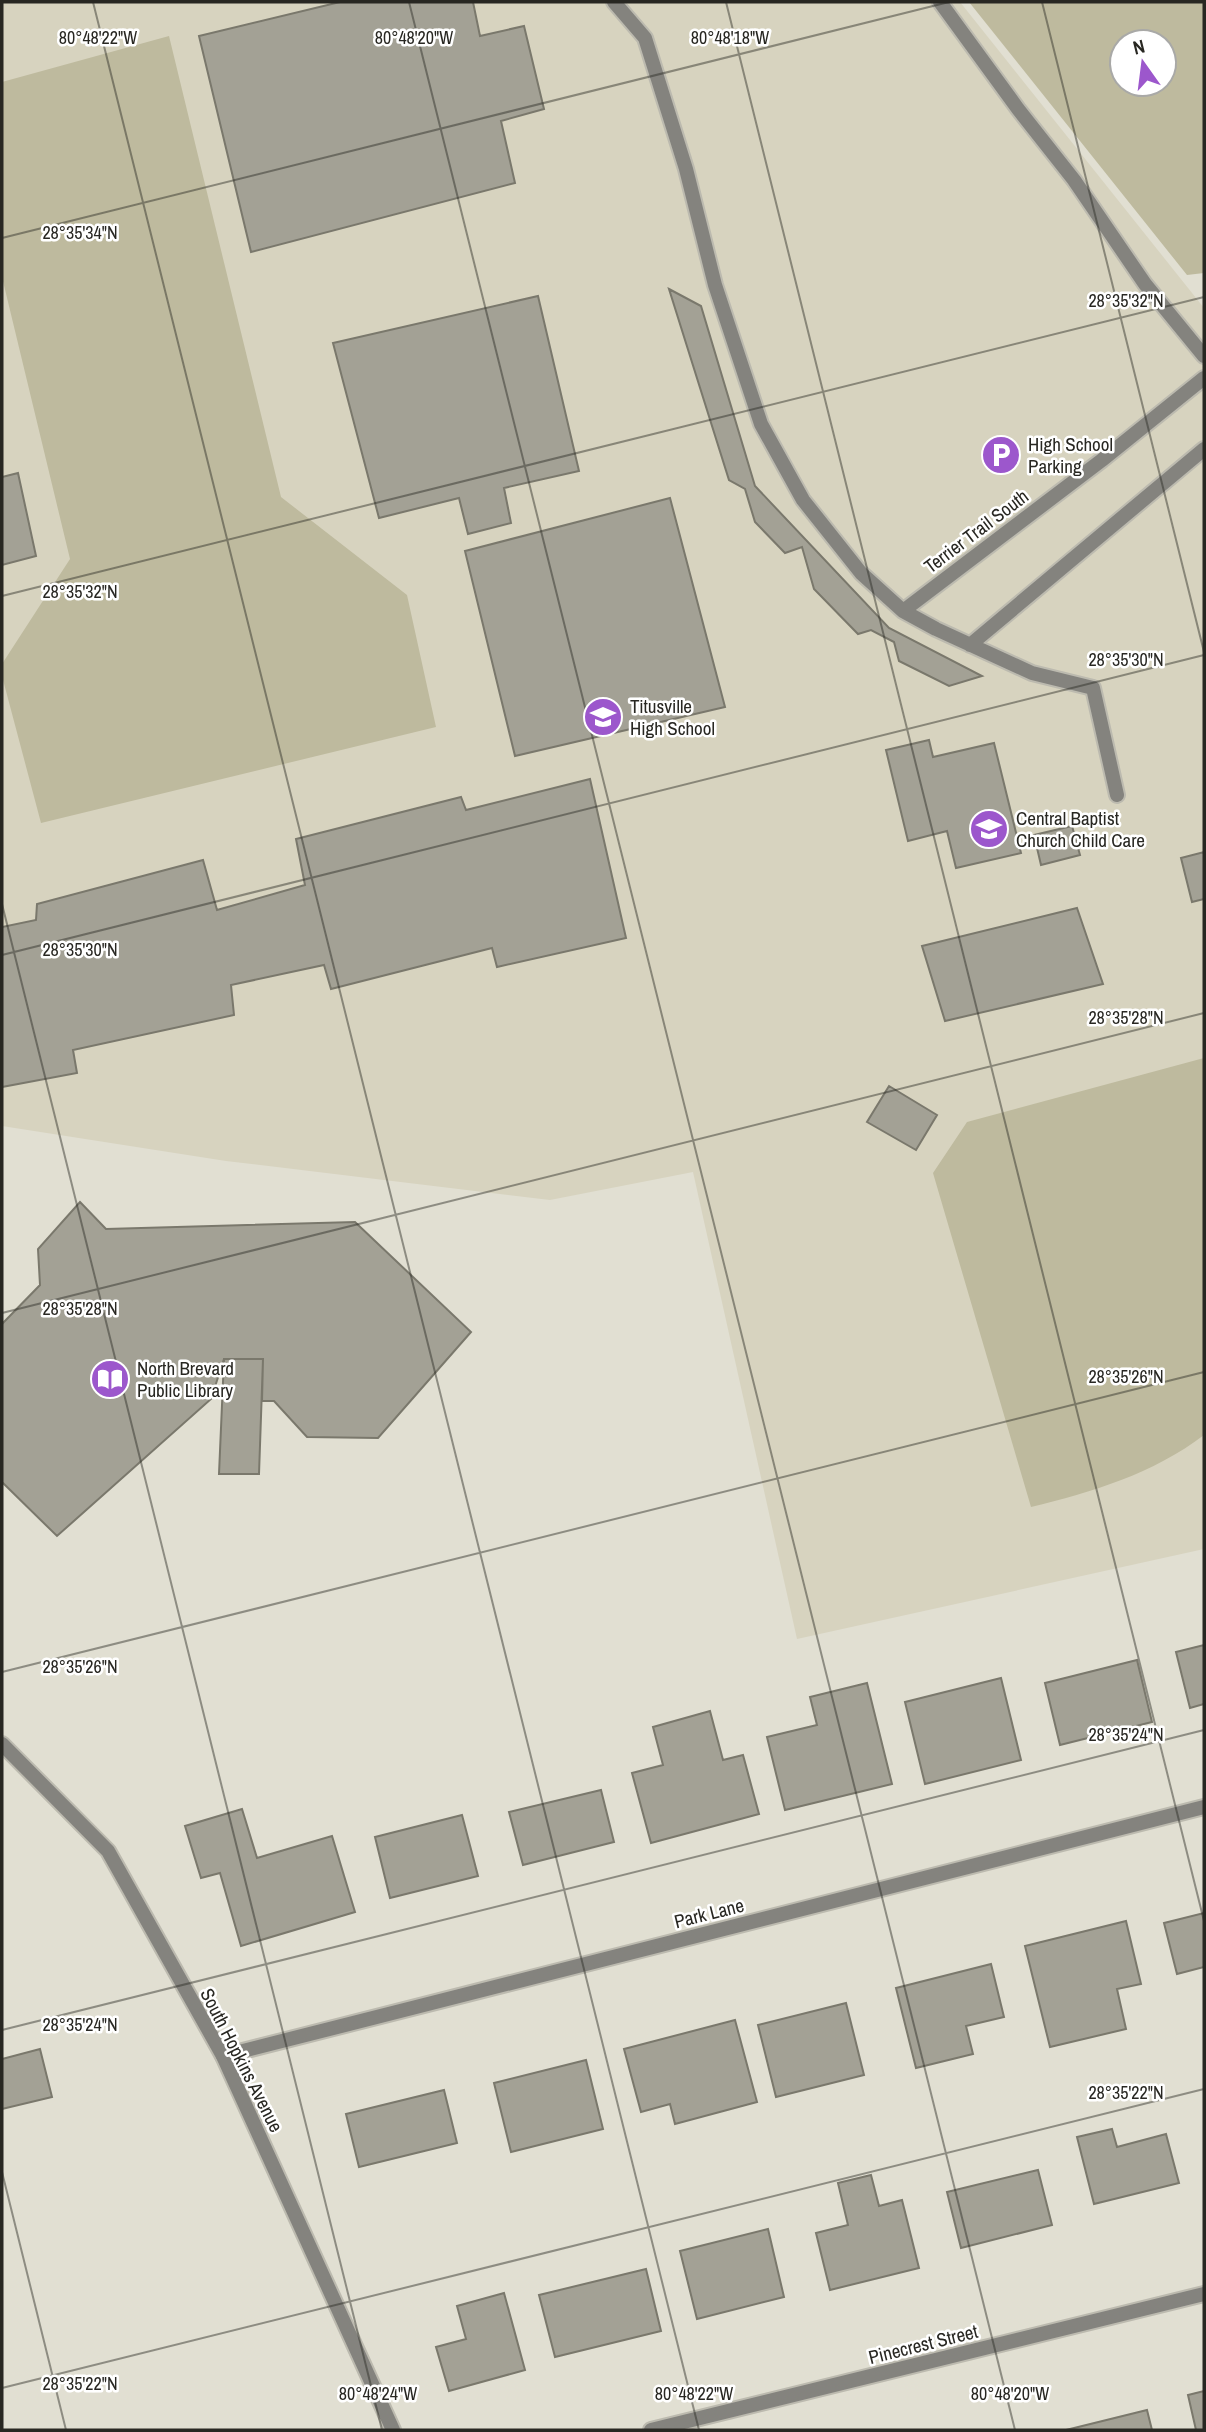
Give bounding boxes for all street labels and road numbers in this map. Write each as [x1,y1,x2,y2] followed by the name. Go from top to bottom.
[918,483,1034,579] street label: Terrier Trail South
[671,1892,747,1934] street label: Park Lane
[194,1984,290,2136] street label: South Hopkins Avenue
[866,2318,981,2370] street label: Pinecrest Street

